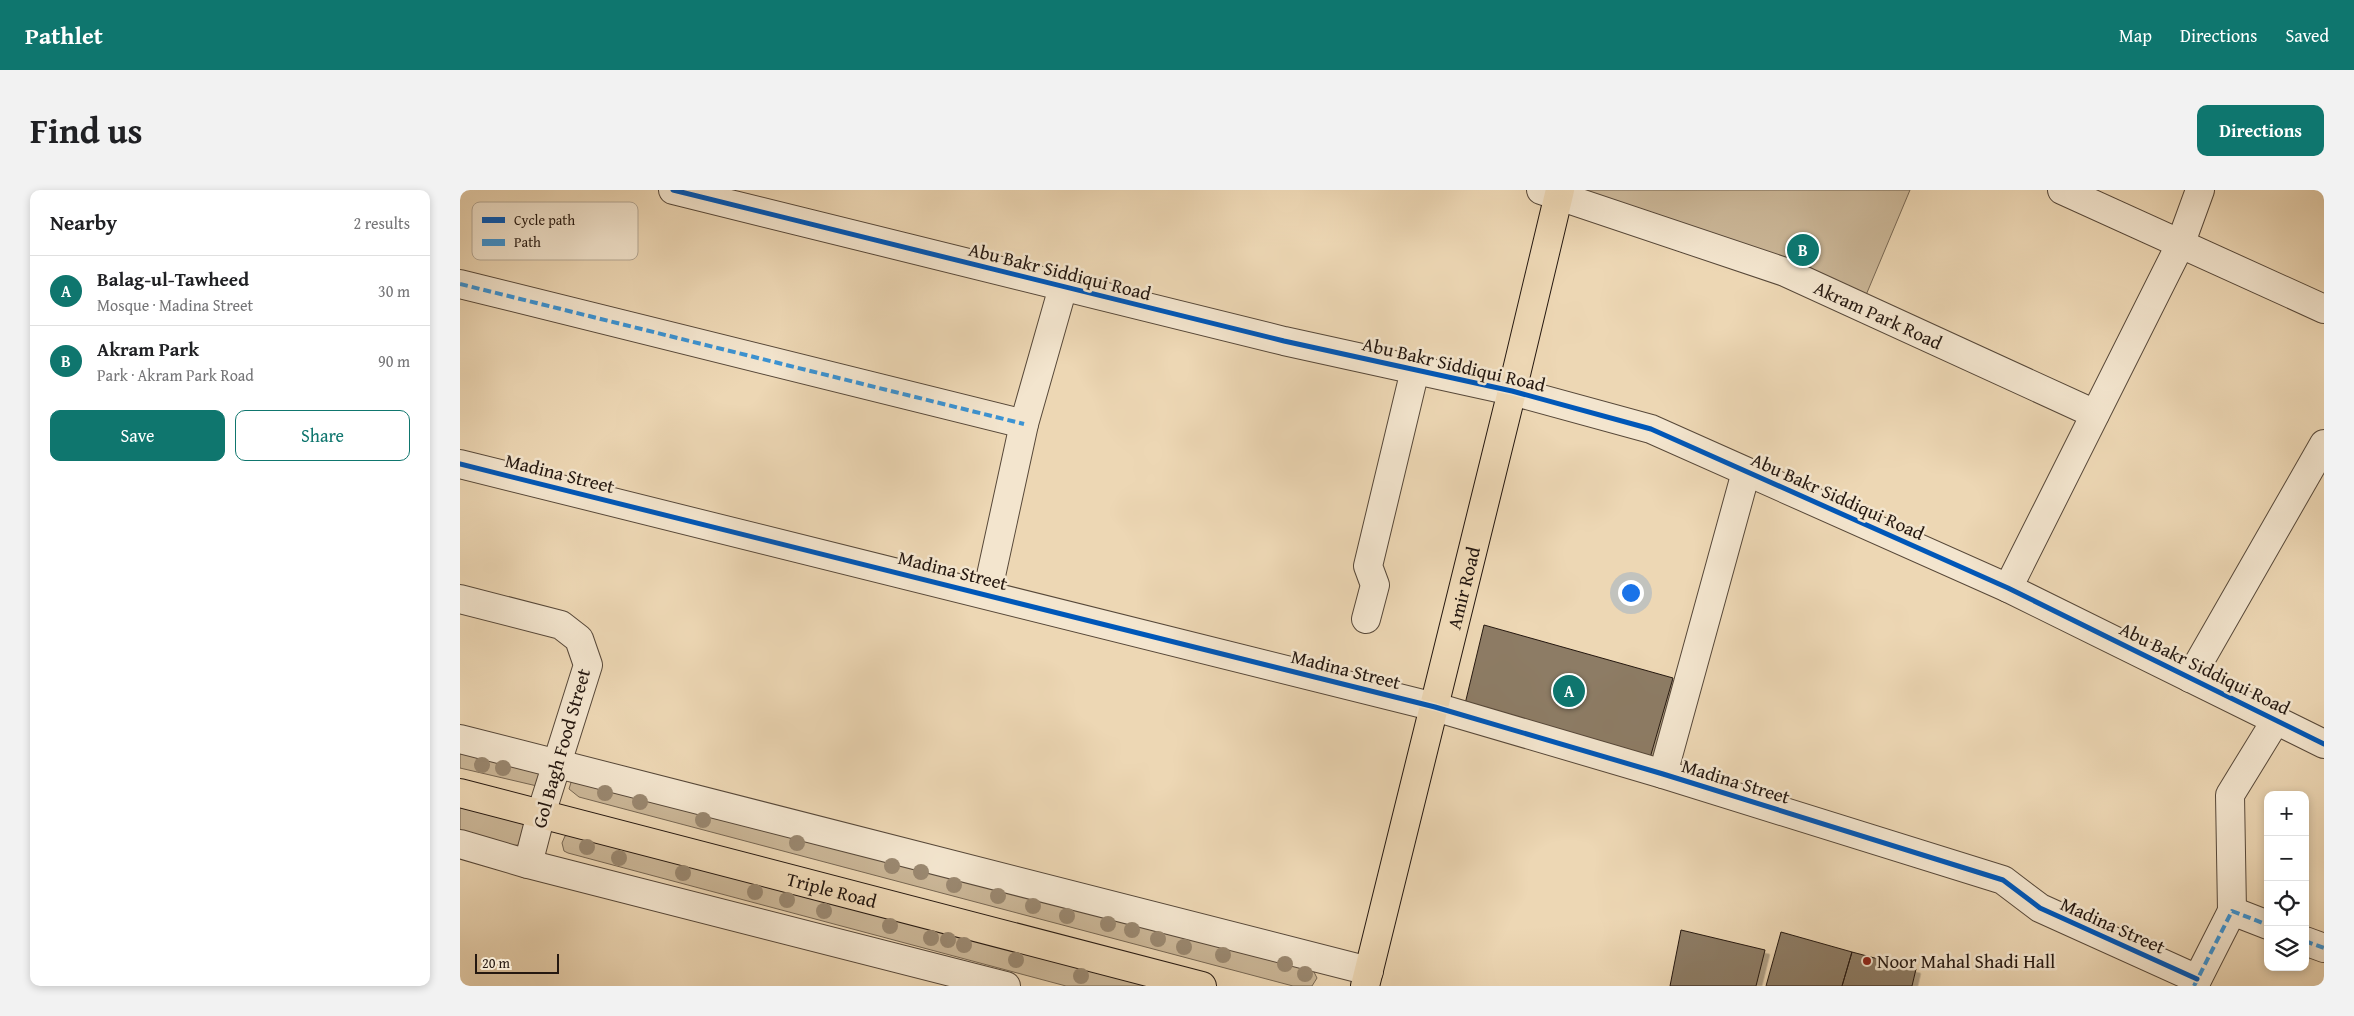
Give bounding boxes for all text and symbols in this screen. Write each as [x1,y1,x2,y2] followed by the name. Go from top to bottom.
[25,18,103,53] text: Pathlet
[2119,22,2152,49] text: Map
[2180,22,2257,49] text: Directions
[2285,22,2329,49] text: Saved
[30,105,143,156] text: Find us
[2197,105,2324,156] button: Directions
[472,202,638,260] legend
[50,207,117,238] text: Nearby
[514,210,575,230] text: Cycle path
[353,211,410,235] text: 2 results
[1787,231,1819,269] pin: B
[514,232,541,252] text: Path
[966,235,1155,307] street label: Abu Bakr Siddiqui Road
[97,265,249,293] text: Balag-ul-Tawheed
[1810,273,1948,357] street label: Akram Park Road
[61,279,71,303] text: A
[378,279,410,303] text: 30 m
[97,293,253,317] text: Mosque · Madina Street
[1360,329,1549,399] street label: Abu Bakr Siddiqui Road
[97,335,199,363] text: Akram Park
[61,349,71,373] text: B
[378,349,410,373] text: 90 m
[97,363,254,387] text: Park · Akram Park Road
[50,410,225,461] button: Save
[235,410,410,461] button: Share
[1747,445,1930,547] street label: Abu Bakr Siddiqui Road
[502,446,618,500] street label: Madina Street
[895,543,1011,597] street label: Madina Street
[1440,543,1487,632] street label: Amir Road
[1618,580,1644,606] your location
[2115,614,2296,722] street label: Abu Bakr Siddiqui Road
[1288,642,1404,696] street label: Madina Street
[525,665,597,831] street label: Gol Bagh Food Street
[1553,672,1585,710] pin: A
[1678,751,1794,811] street label: Madina Street
[2264,791,2309,971] map controls
[2264,791,2309,836] button: +
[2264,836,2309,881] button: −
[783,864,881,915] street label: Triple Road
[2264,881,2309,926] button: locate
[2056,889,2170,961] street label: Madina Street
[2264,926,2309,971] button: layers
[1877,947,2055,975] place label: Noor Mahal Shadi Hall
[475,951,559,974] scale bar
[482,953,510,973] text: 20 m
[1861,955,1873,967] marker: Noor Mahal Shadi Hall

